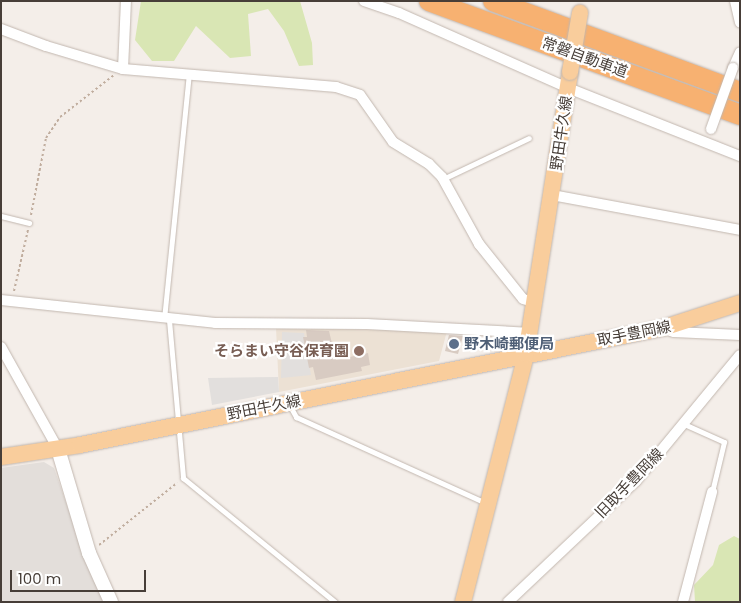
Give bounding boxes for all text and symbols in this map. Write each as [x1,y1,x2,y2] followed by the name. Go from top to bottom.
[540,33,630,81] street label: 常磐自動車道
[547,95,575,171] street label: 野田牛久線
[595,317,673,349] street label: 取手豊岡線
[464,335,554,353] place label: 野木崎郵便局
[448,338,460,350] marker: 野木崎郵便局
[214,342,349,360] place label: そらまい守谷保育園
[353,345,365,357] marker: そらまい守谷保育園
[225,391,303,423] street label: 野田牛久線
[591,444,667,522] street label: 旧取手豊岡線
[12,560,149,592] scale bar
[18,568,61,589] text: 100 m

